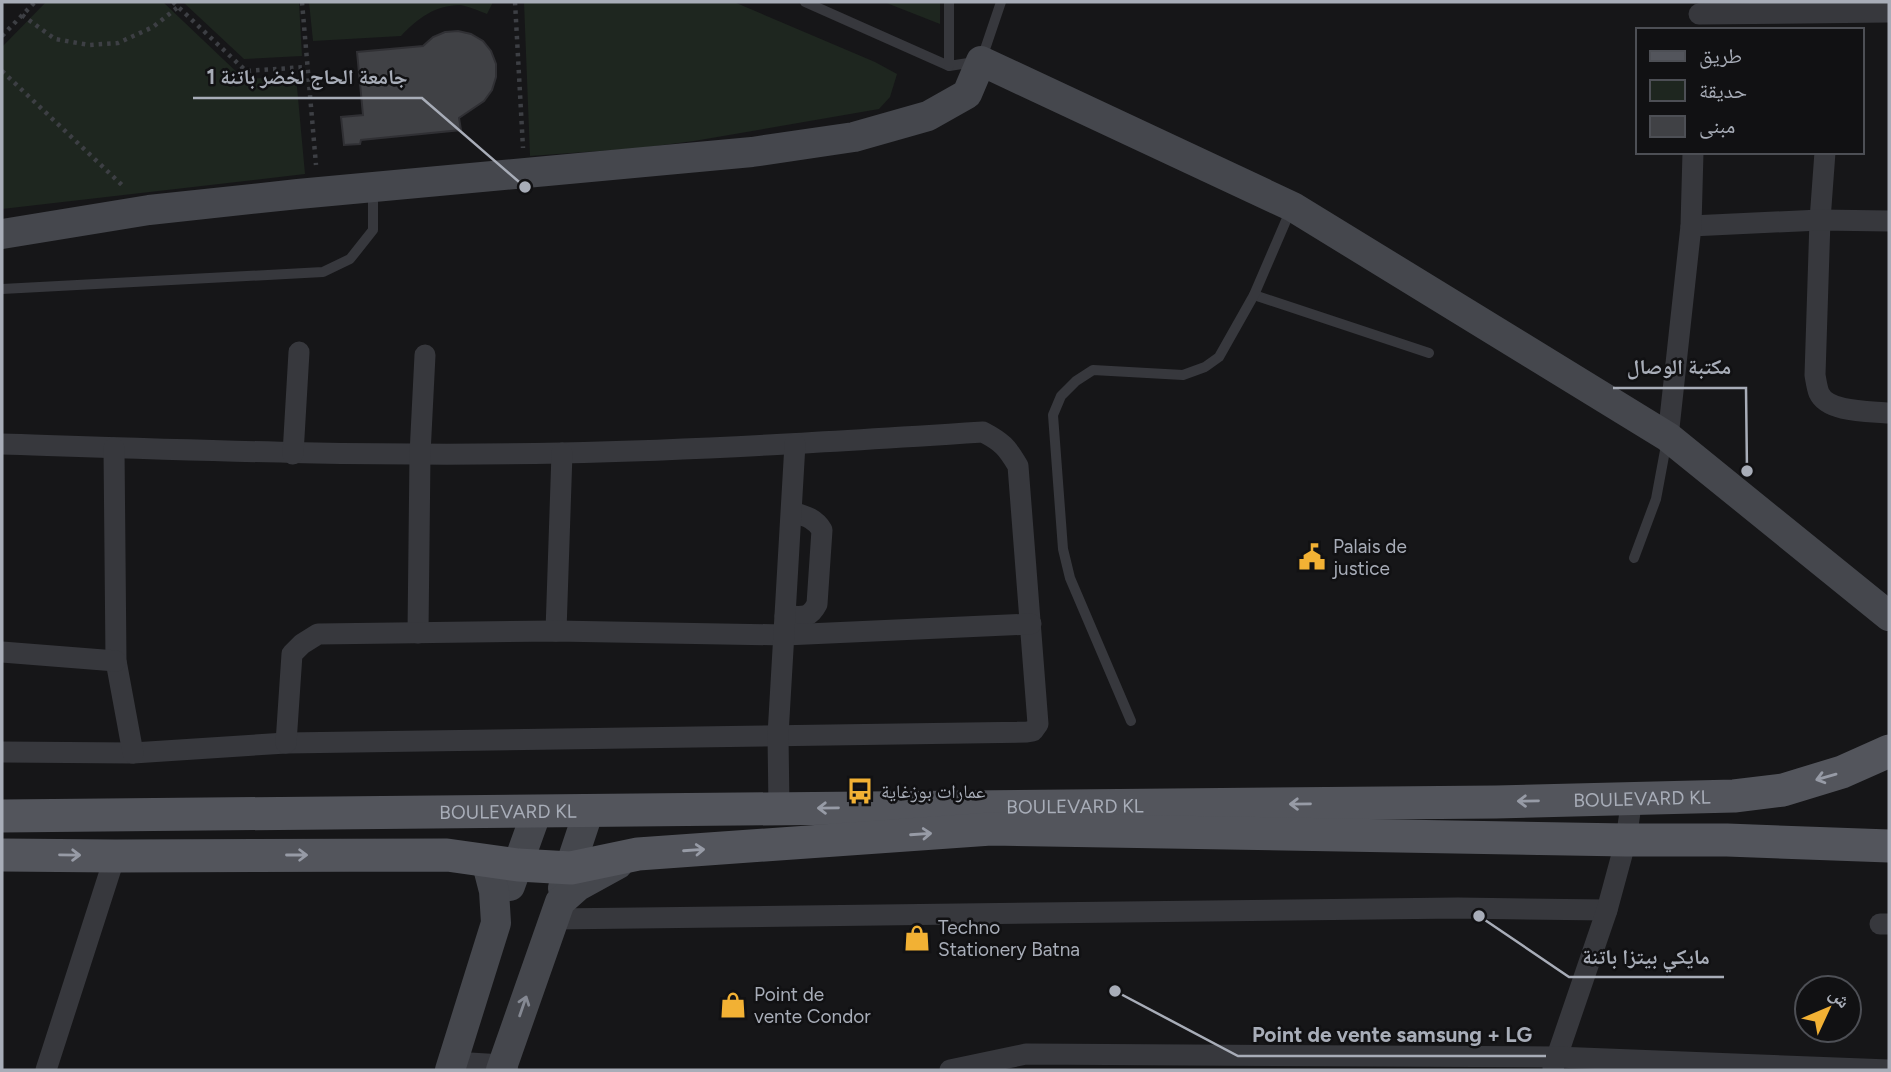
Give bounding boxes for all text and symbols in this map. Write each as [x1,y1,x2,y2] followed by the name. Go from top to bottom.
[1636,28,1863,154] legend
[1699,43,1742,69] text: طريق
[193,56,422,98] callout: جامعة الحاج لخضر باتنة 1
[206,64,408,90] text: جامعة الحاج لخضر باتنة 1
[1699,78,1747,103] text: حديقة
[1699,113,1735,139] text: مبنى
[1613,346,1746,388] callout: مكتبة الوصال
[1627,354,1731,380] text: مكتبة الوصال
[1332,535,1407,580] place label: Palais de justice
[1297,542,1327,572] public building icon: Palais de justice
[1816,771,1838,784] one-way arrow
[845,776,875,806] bus stop icon: عمارات بوزغاية
[881,780,986,803] place label: عمارات بوزغاية
[1573,785,1711,812] street label: BOULEVARD KL
[1006,794,1144,818] street label: BOULEVARD KL
[1516,794,1539,808] one-way arrow
[1289,797,1312,810] one-way arrow
[439,799,577,823] street label: BOULEVARD KL
[816,801,839,815] one-way arrow
[909,827,932,840] one-way arrow
[682,843,705,856] one-way arrow
[286,848,309,862] one-way arrow
[58,849,81,862] one-way arrow
[938,916,1080,961] place label: Techno Stationery Batna
[902,923,932,953] shop icon: Techno Stationery Batna
[1569,935,1724,977] callout: مايكي بيتزا باتنة
[1582,944,1710,973] text: مايكي بيتزا باتنة
[1793,974,1863,1044] north arrow
[1825,982,1855,1013] text: ش
[754,983,871,1028] place label: Point de vente Condor
[718,990,748,1020] shop icon: Point de vente Condor
[518,995,530,1017] one-way arrow
[1238,1014,1546,1056] callout: Point de vente samsung + LG
[1252,1022,1532,1047] text: Point de vente samsung + LG

